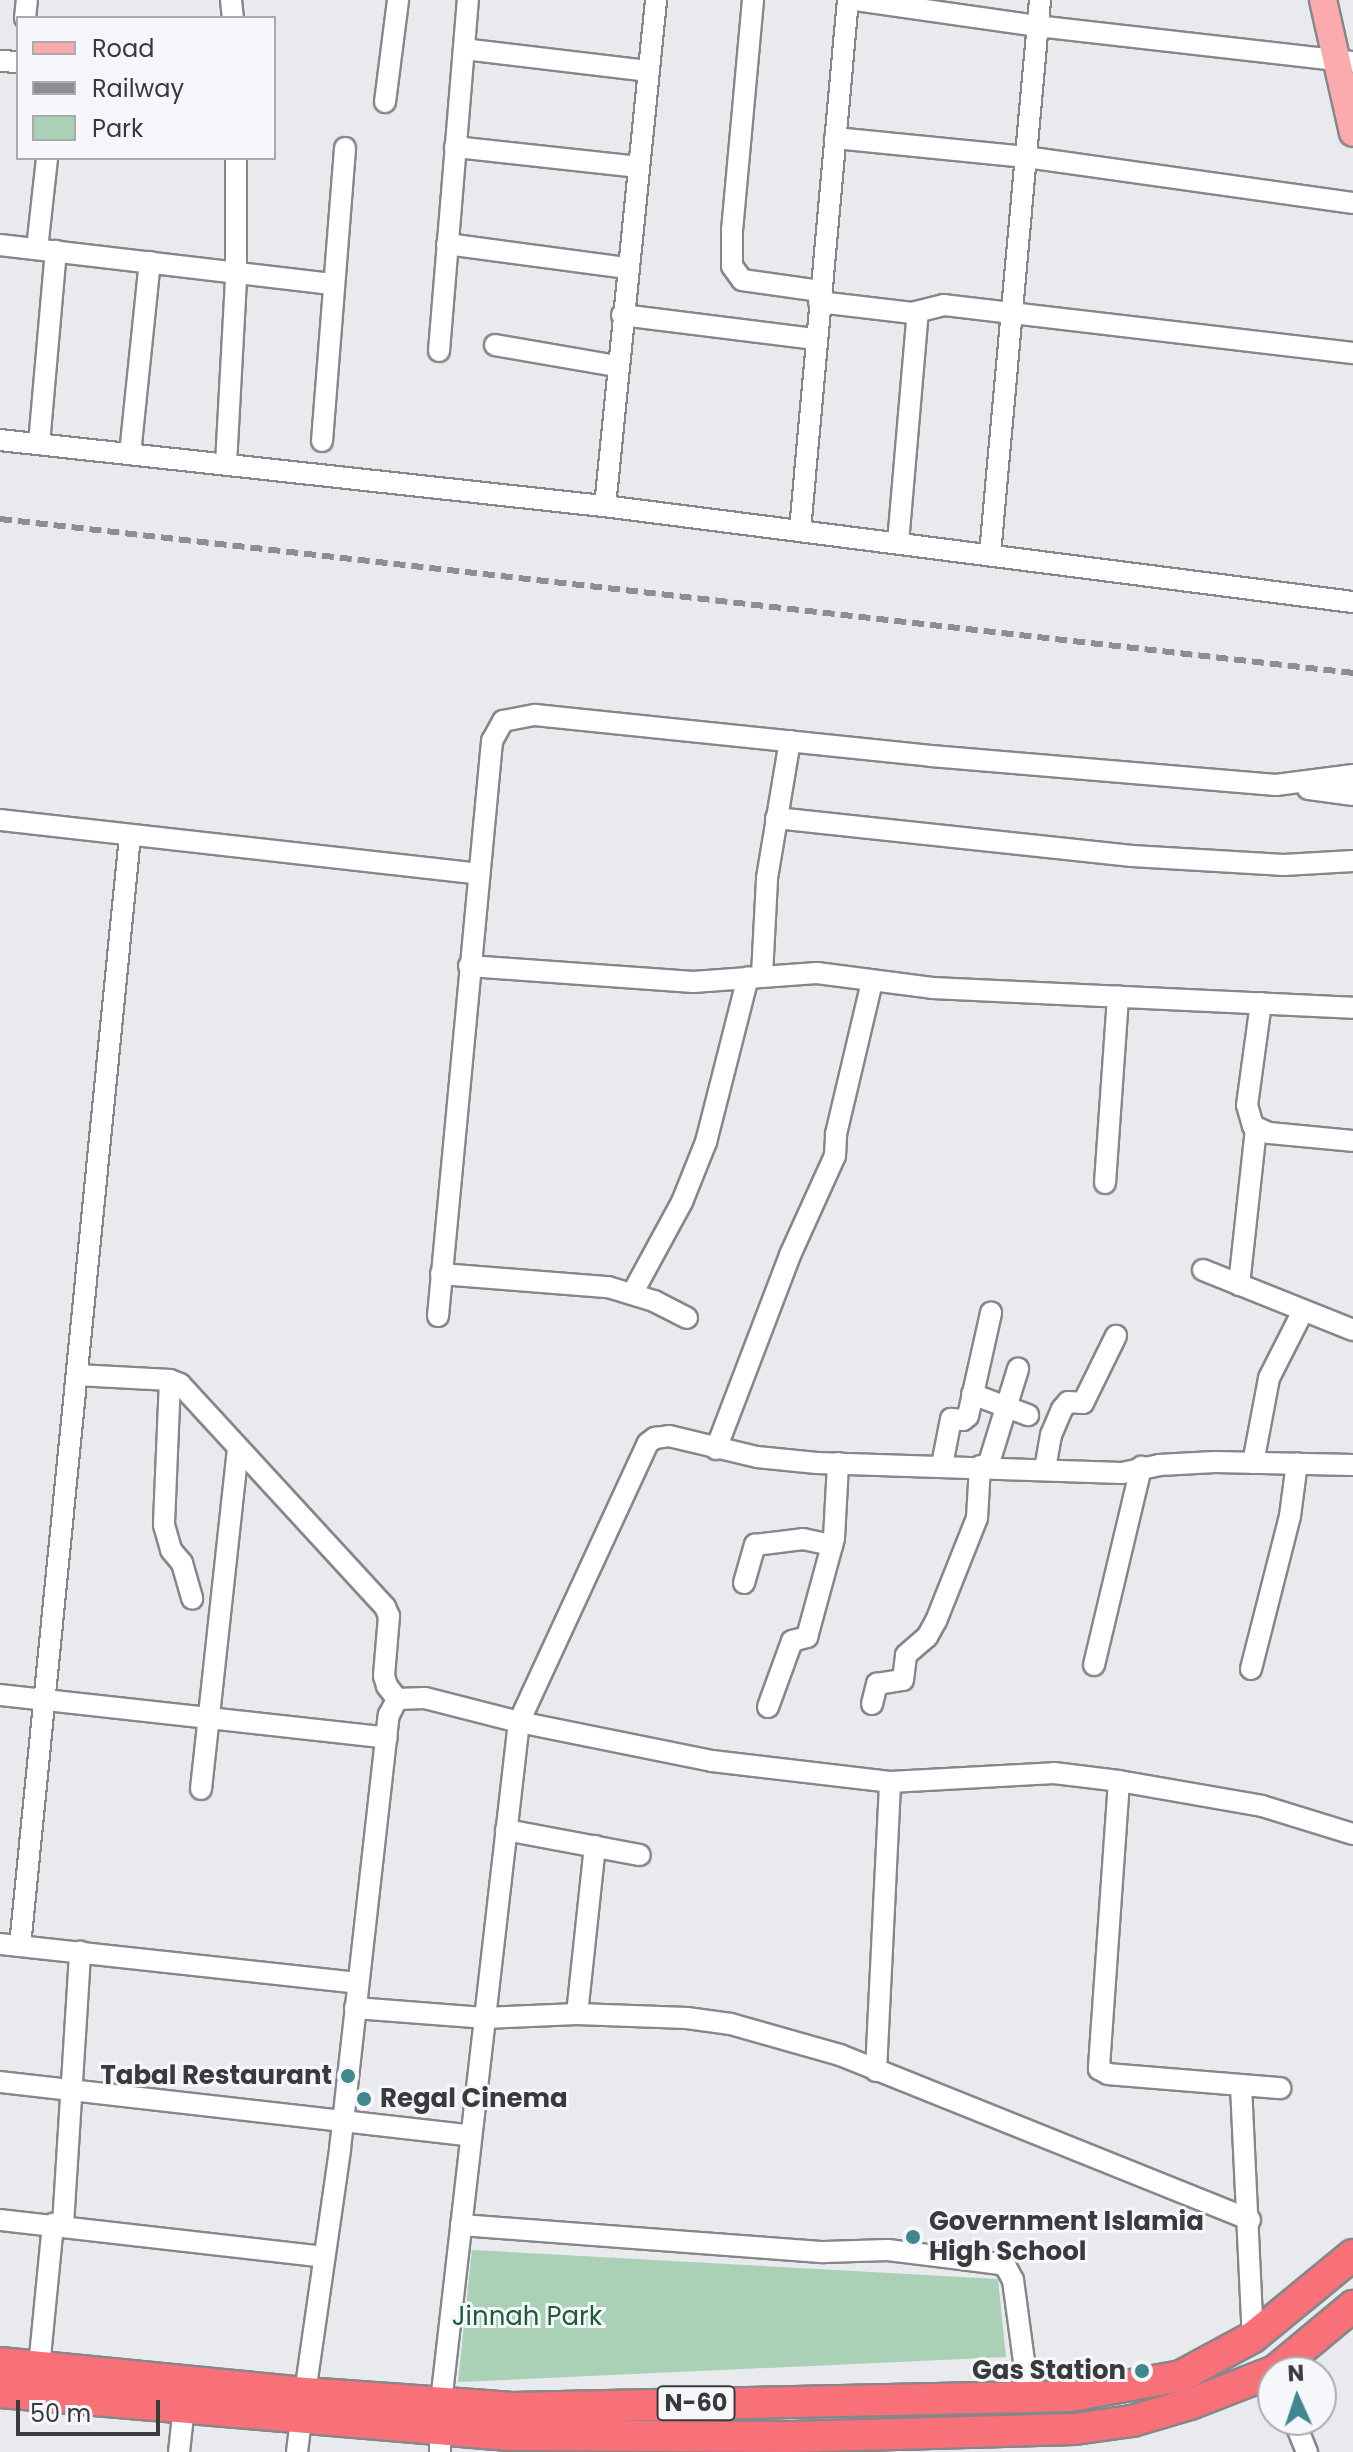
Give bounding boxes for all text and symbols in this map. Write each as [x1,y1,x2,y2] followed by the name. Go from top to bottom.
[16,16,276,160] legend
[92,32,154,65] text: Road
[92,72,184,105] text: Railway
[92,112,143,145] text: Park
[100,2060,332,2092] place label: Tabal Restaurant
[339,2067,357,2085] marker: Tabal Restaurant
[380,2083,568,2115] place label: Regal Cinema
[355,2090,373,2108] marker: Regal Cinema
[929,2206,1204,2268] place label: Government Islamia High School
[904,2228,922,2246] marker: Government Islamia High School
[452,2301,602,2333] park label: Jinnah Park
[972,2355,1126,2387] place label: Gas Station
[1257,2356,1337,2436] north arrow
[1287,2358,1305,2389] text: N
[1133,2362,1151,2380] marker: Gas Station
[656,2383,736,2423] road number: N-60
[20,2384,164,2434] scale bar
[30,2397,91,2430] text: 50 m

